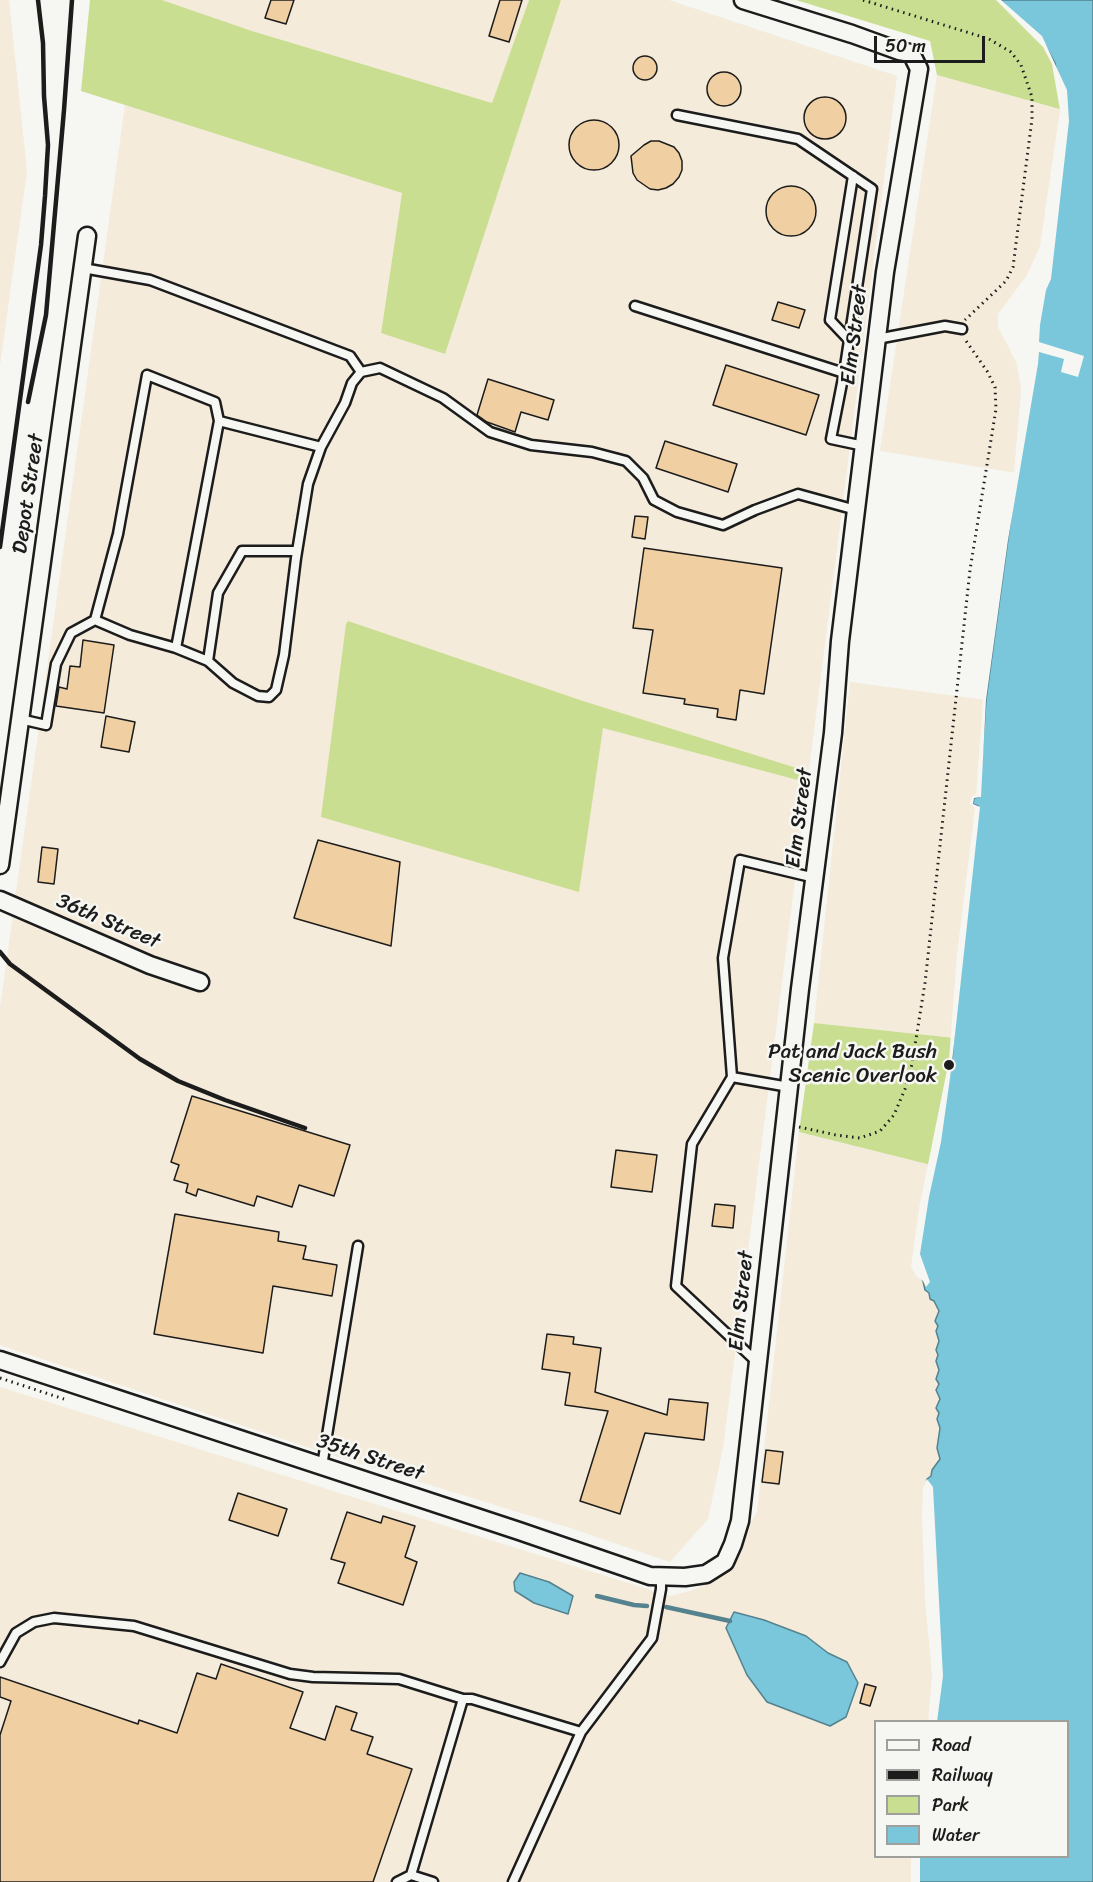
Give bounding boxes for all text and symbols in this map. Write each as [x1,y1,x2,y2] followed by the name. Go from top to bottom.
[877,24,988,62] scale bar
[885,30,926,62] text: 50 m
[836,284,874,386] street label: Elm Street
[8,432,50,556] street label: Depot Street
[781,767,819,869] street label: Elm Street
[52,889,164,955] street label: 36th Street
[768,1040,937,1090] place label: Pat and Jack Bush Scenic Overlook
[942,1058,956,1072] marker: Pat and Jack Bush Scenic Overlook
[724,1250,760,1352] street label: Elm Street
[313,1429,427,1487] street label: 35th Street
[874,1720,1069,1858] legend
[932,1729,971,1761] text: Road
[932,1759,993,1791] text: Railway
[932,1789,969,1821] text: Park
[932,1819,979,1851] text: Water

